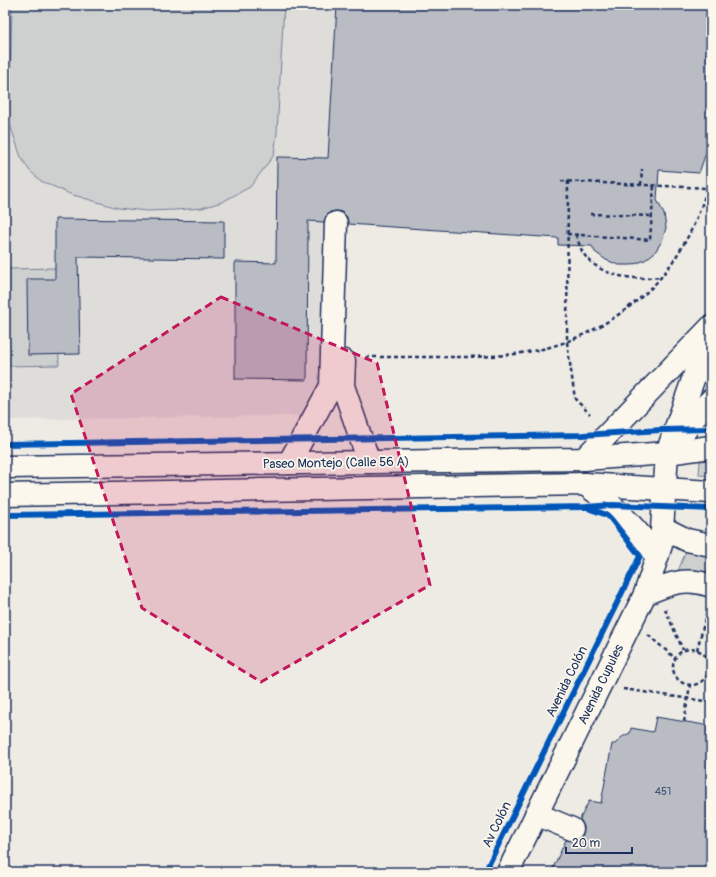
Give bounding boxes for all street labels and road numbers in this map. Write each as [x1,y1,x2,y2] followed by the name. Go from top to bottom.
[263,454,409,472] street label: Paseo Montejo (Calle 56 A)
[575,642,627,727] street label: Avenida Cupules
[543,643,591,720] street label: Avenida Colón
[479,799,515,850] street label: Av Colón

